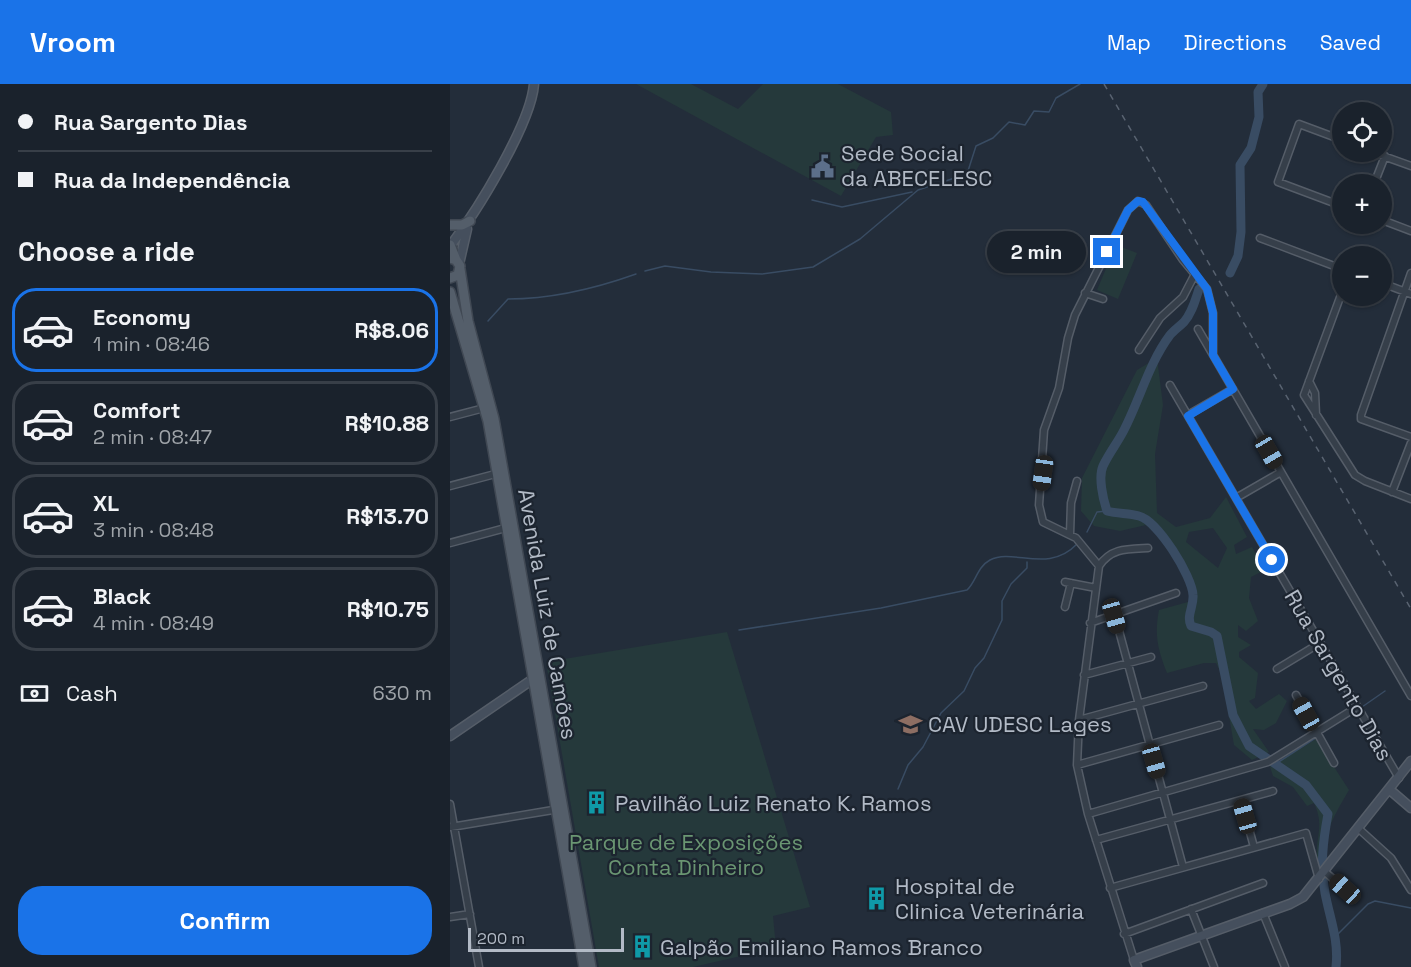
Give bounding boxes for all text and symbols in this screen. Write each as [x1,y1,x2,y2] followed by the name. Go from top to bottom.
[30,24,116,60] text: Vroom
[1107,29,1151,56] text: Map
[1184,29,1287,56] text: Directions
[1320,29,1381,56] text: Saved
[1332,102,1392,306] map controls
[1332,102,1392,162] button: locate
[54,108,247,136] text: Rua Sargento Dias
[841,139,992,192] place label: Sede Social da ABECELESC
[810,153,836,179] public building icon: Sede Social da ABECELESC
[54,166,290,194] text: Rua da Independência
[1332,174,1392,234] button: +
[987,231,1086,273] callout: 2 min
[18,234,195,269] text: Choose a ride
[1093,238,1120,265] route end
[1011,239,1062,265] text: 2 min
[1332,246,1392,306] button: −
[21,303,75,357] icon: car
[93,303,191,331] text: Economy
[354,316,429,344] text: R$8.06
[93,331,210,357] text: 1 min · 08:46
[21,396,75,450] icon: car
[93,396,181,424] text: Comfort
[345,409,429,437] text: R$10.88
[93,424,212,450] text: 2 min · 08:47
[1252,432,1286,472] car
[1032,454,1054,492] car
[512,487,584,741] street label: Avenida Luiz de Camões
[21,489,75,543] icon: car
[93,489,119,517] text: XL
[346,502,429,530] text: R$13.70
[93,517,214,543] text: 3 min · 08:48
[1258,546,1285,573] route start
[21,582,75,636] icon: car
[93,582,151,610] text: Black
[1279,584,1399,766] street label: Rua Sargento Dias
[347,595,429,623] text: R$10.75
[1100,596,1128,636] car
[93,610,214,636] text: 4 min · 08:49
[18,677,51,710] icon: cash
[66,679,118,707] text: Cash
[373,680,432,706] text: 630 m
[1289,694,1323,734] car
[928,710,1112,738] place label: CAV UDESC Lages
[897,711,923,737] school or university icon: CAV UDESC Lages
[1140,741,1168,781] car
[615,789,932,817] place label: Pavilhão Luiz Renato K. Ramos
[584,790,610,816] building icon: Pavilhão Luiz Renato K. Ramos
[1231,796,1259,836] car
[569,828,803,881] park label: Parque de Exposições Conta Dinheiro
[1326,870,1364,908] car
[895,872,1085,925] place label: Hospital de Clinica Veterinária
[18,886,432,955] button: Confirm
[864,886,890,912] building icon: Hospital de Clinica Veterinária
[468,925,624,952] scale bar
[477,928,525,949] text: 200 m
[660,933,983,961] place label: Galpão Emiliano Ramos Branco
[629,934,655,960] building icon: Galpão Emiliano Ramos Branco

